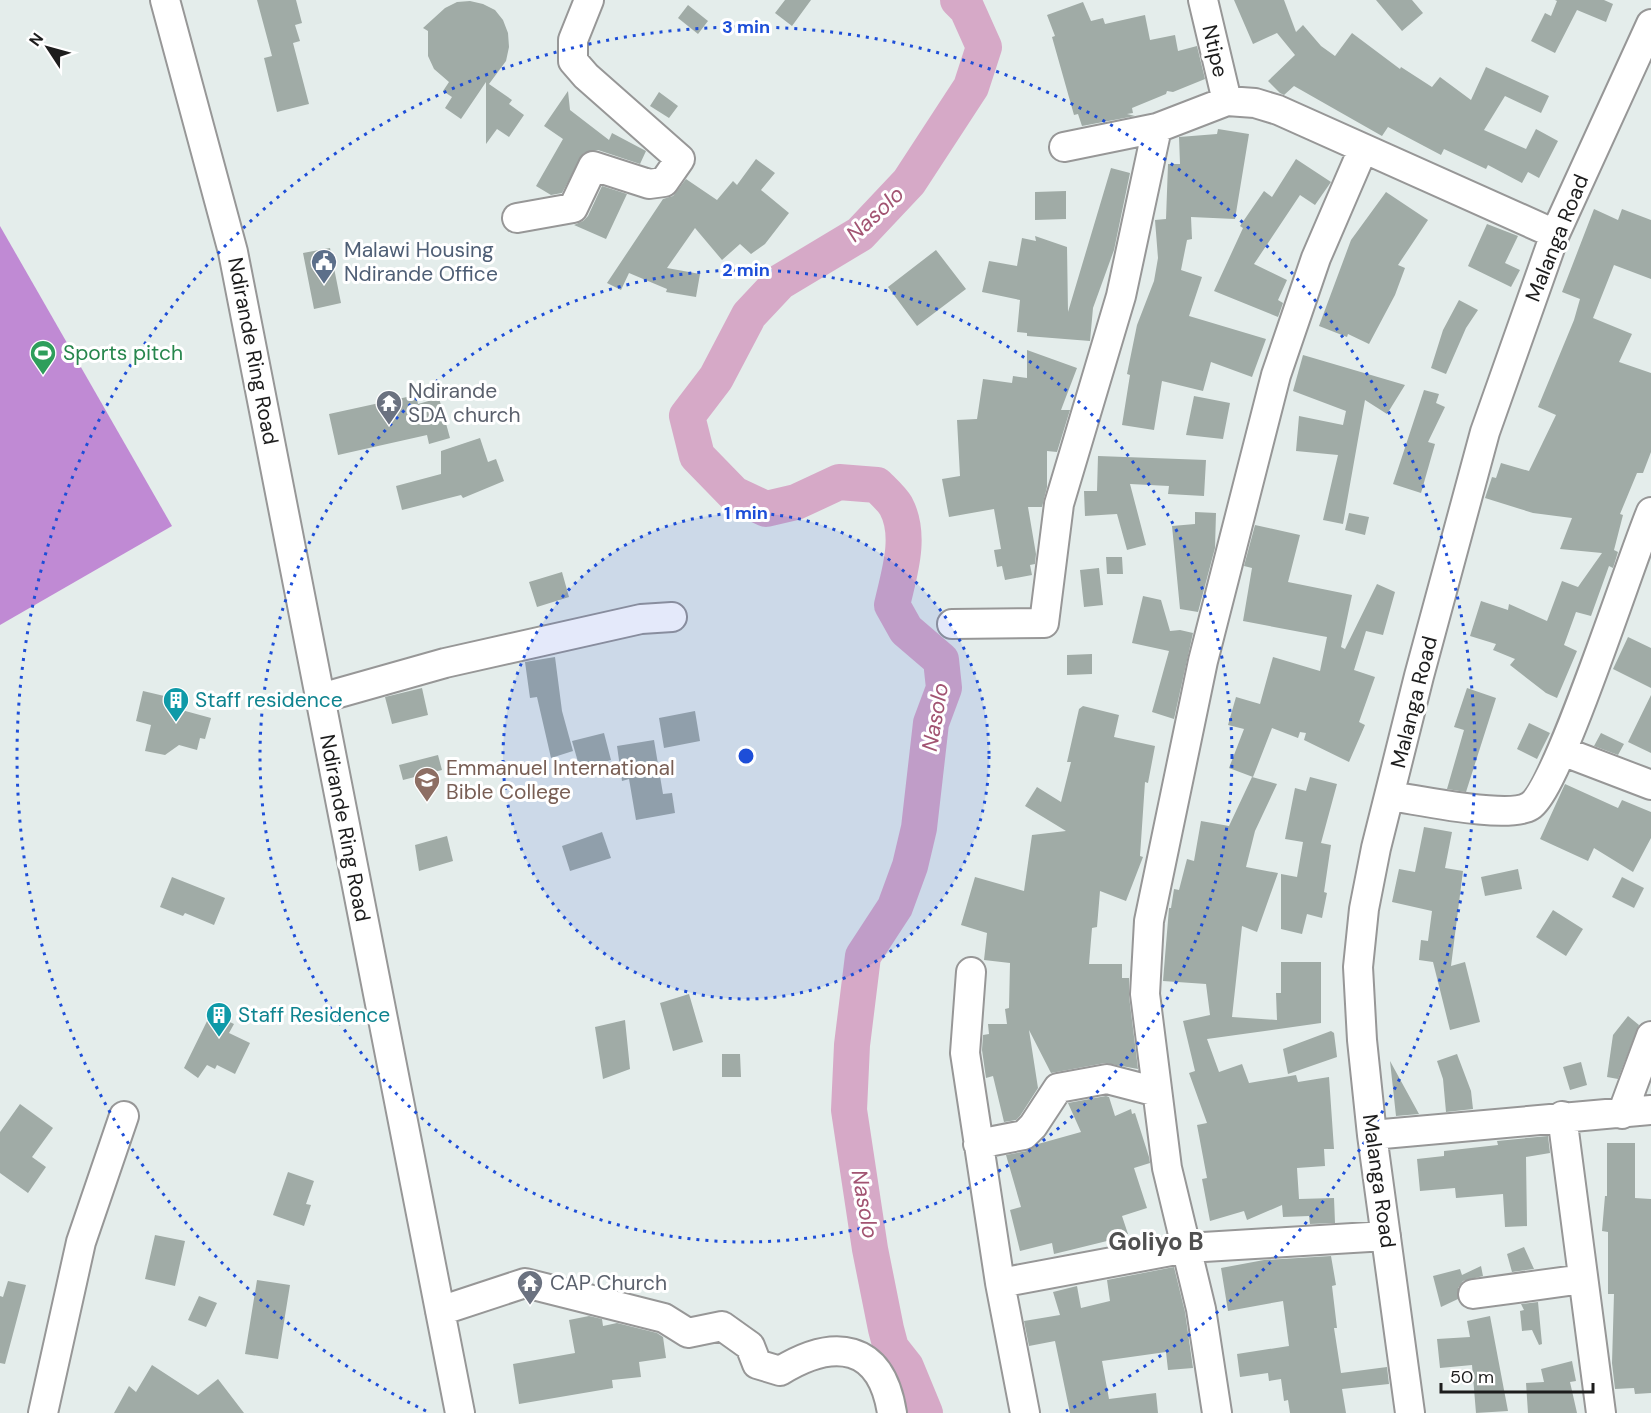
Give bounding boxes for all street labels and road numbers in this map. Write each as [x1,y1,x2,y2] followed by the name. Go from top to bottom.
[1195,22,1235,80] street label: Ntipe
[1519,170,1595,306] street label: Malanga Road
[221,255,285,447] street label: Ndirande Ring Road
[1384,633,1444,771] street label: Malanga Road
[313,732,377,924] street label: Ndirande Ring Road
[1356,1112,1402,1250] street label: Malanga Road

